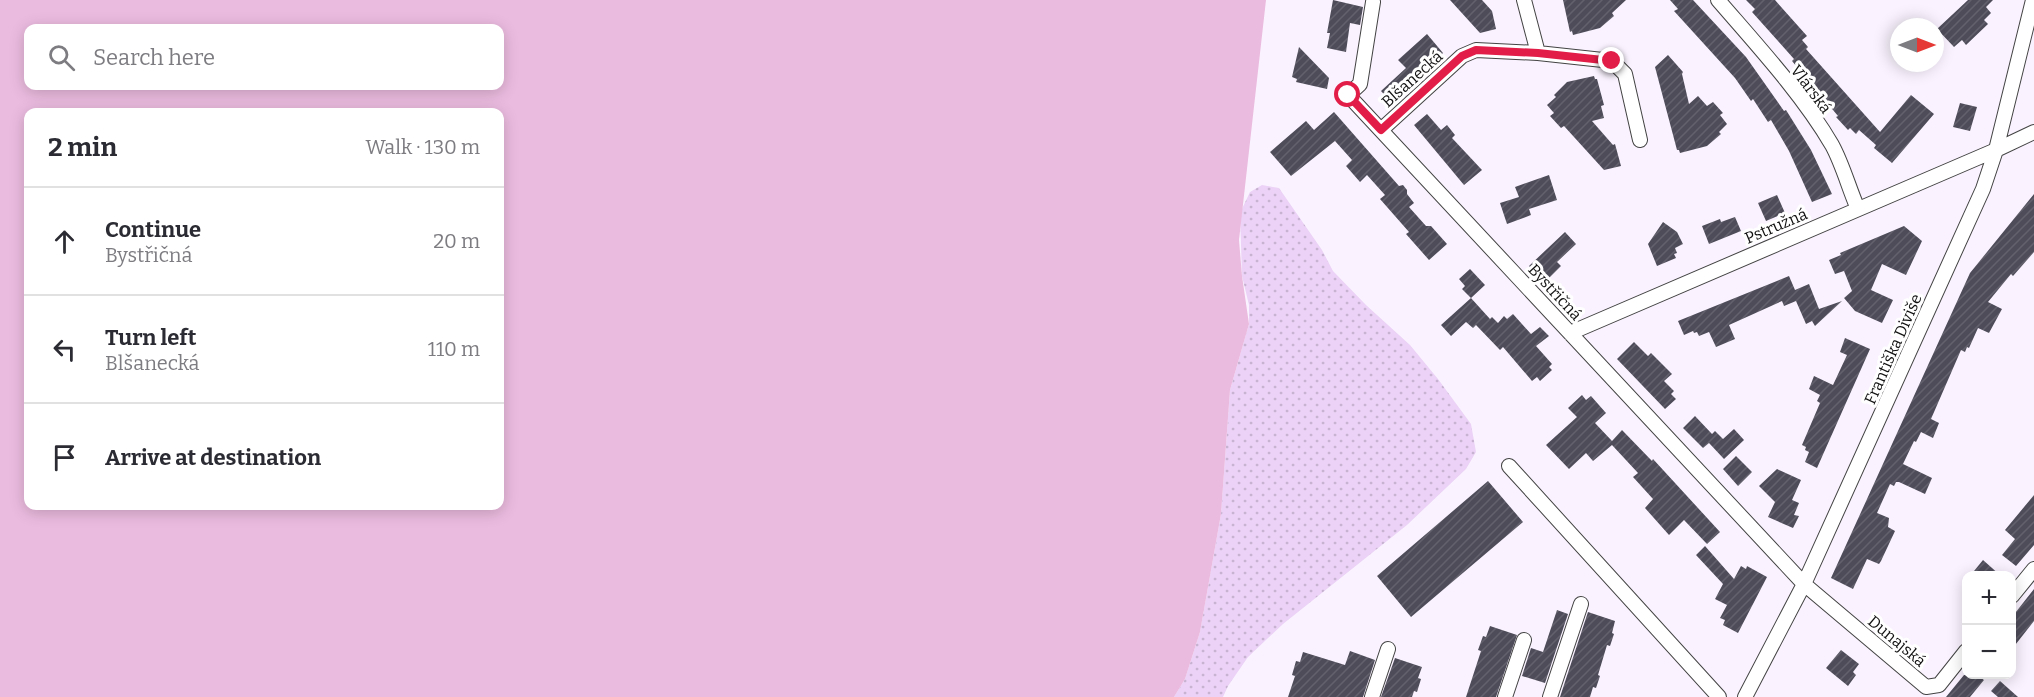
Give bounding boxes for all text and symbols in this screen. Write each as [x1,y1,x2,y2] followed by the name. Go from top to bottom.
[1890,18,1944,72] north arrow
[24,24,504,90] search box
[45,41,78,74] icon: search
[93,44,215,71] text: Search here
[1378,47,1447,111] street label: Blšanecká
[1598,47,1624,73] route end
[1787,61,1836,117] street label: Vlárská
[1334,81,1360,107] route start
[48,132,117,163] text: 2 min
[366,135,480,159] text: Walk · 130 m
[1742,204,1810,248] street label: Pstružná
[105,216,201,243] text: Continue
[48,225,81,258] icon: ahead
[433,229,480,253] text: 20 m
[105,243,192,267] text: Bystřičná
[1524,260,1586,324] street label: Bystřičná
[1860,291,1926,407] street label: Františka Diviše
[105,324,197,351] text: Turn left
[48,333,81,366] icon: left
[428,337,480,361] text: 110 m
[105,351,199,375] text: Blšanecká
[48,441,81,474] icon: arrive
[105,444,321,471] text: Arrive at destination
[1962,571,2016,679] map controls
[1962,571,2016,625] button: +
[1864,611,1930,671] street label: Dunajská
[1962,625,2016,679] button: −

